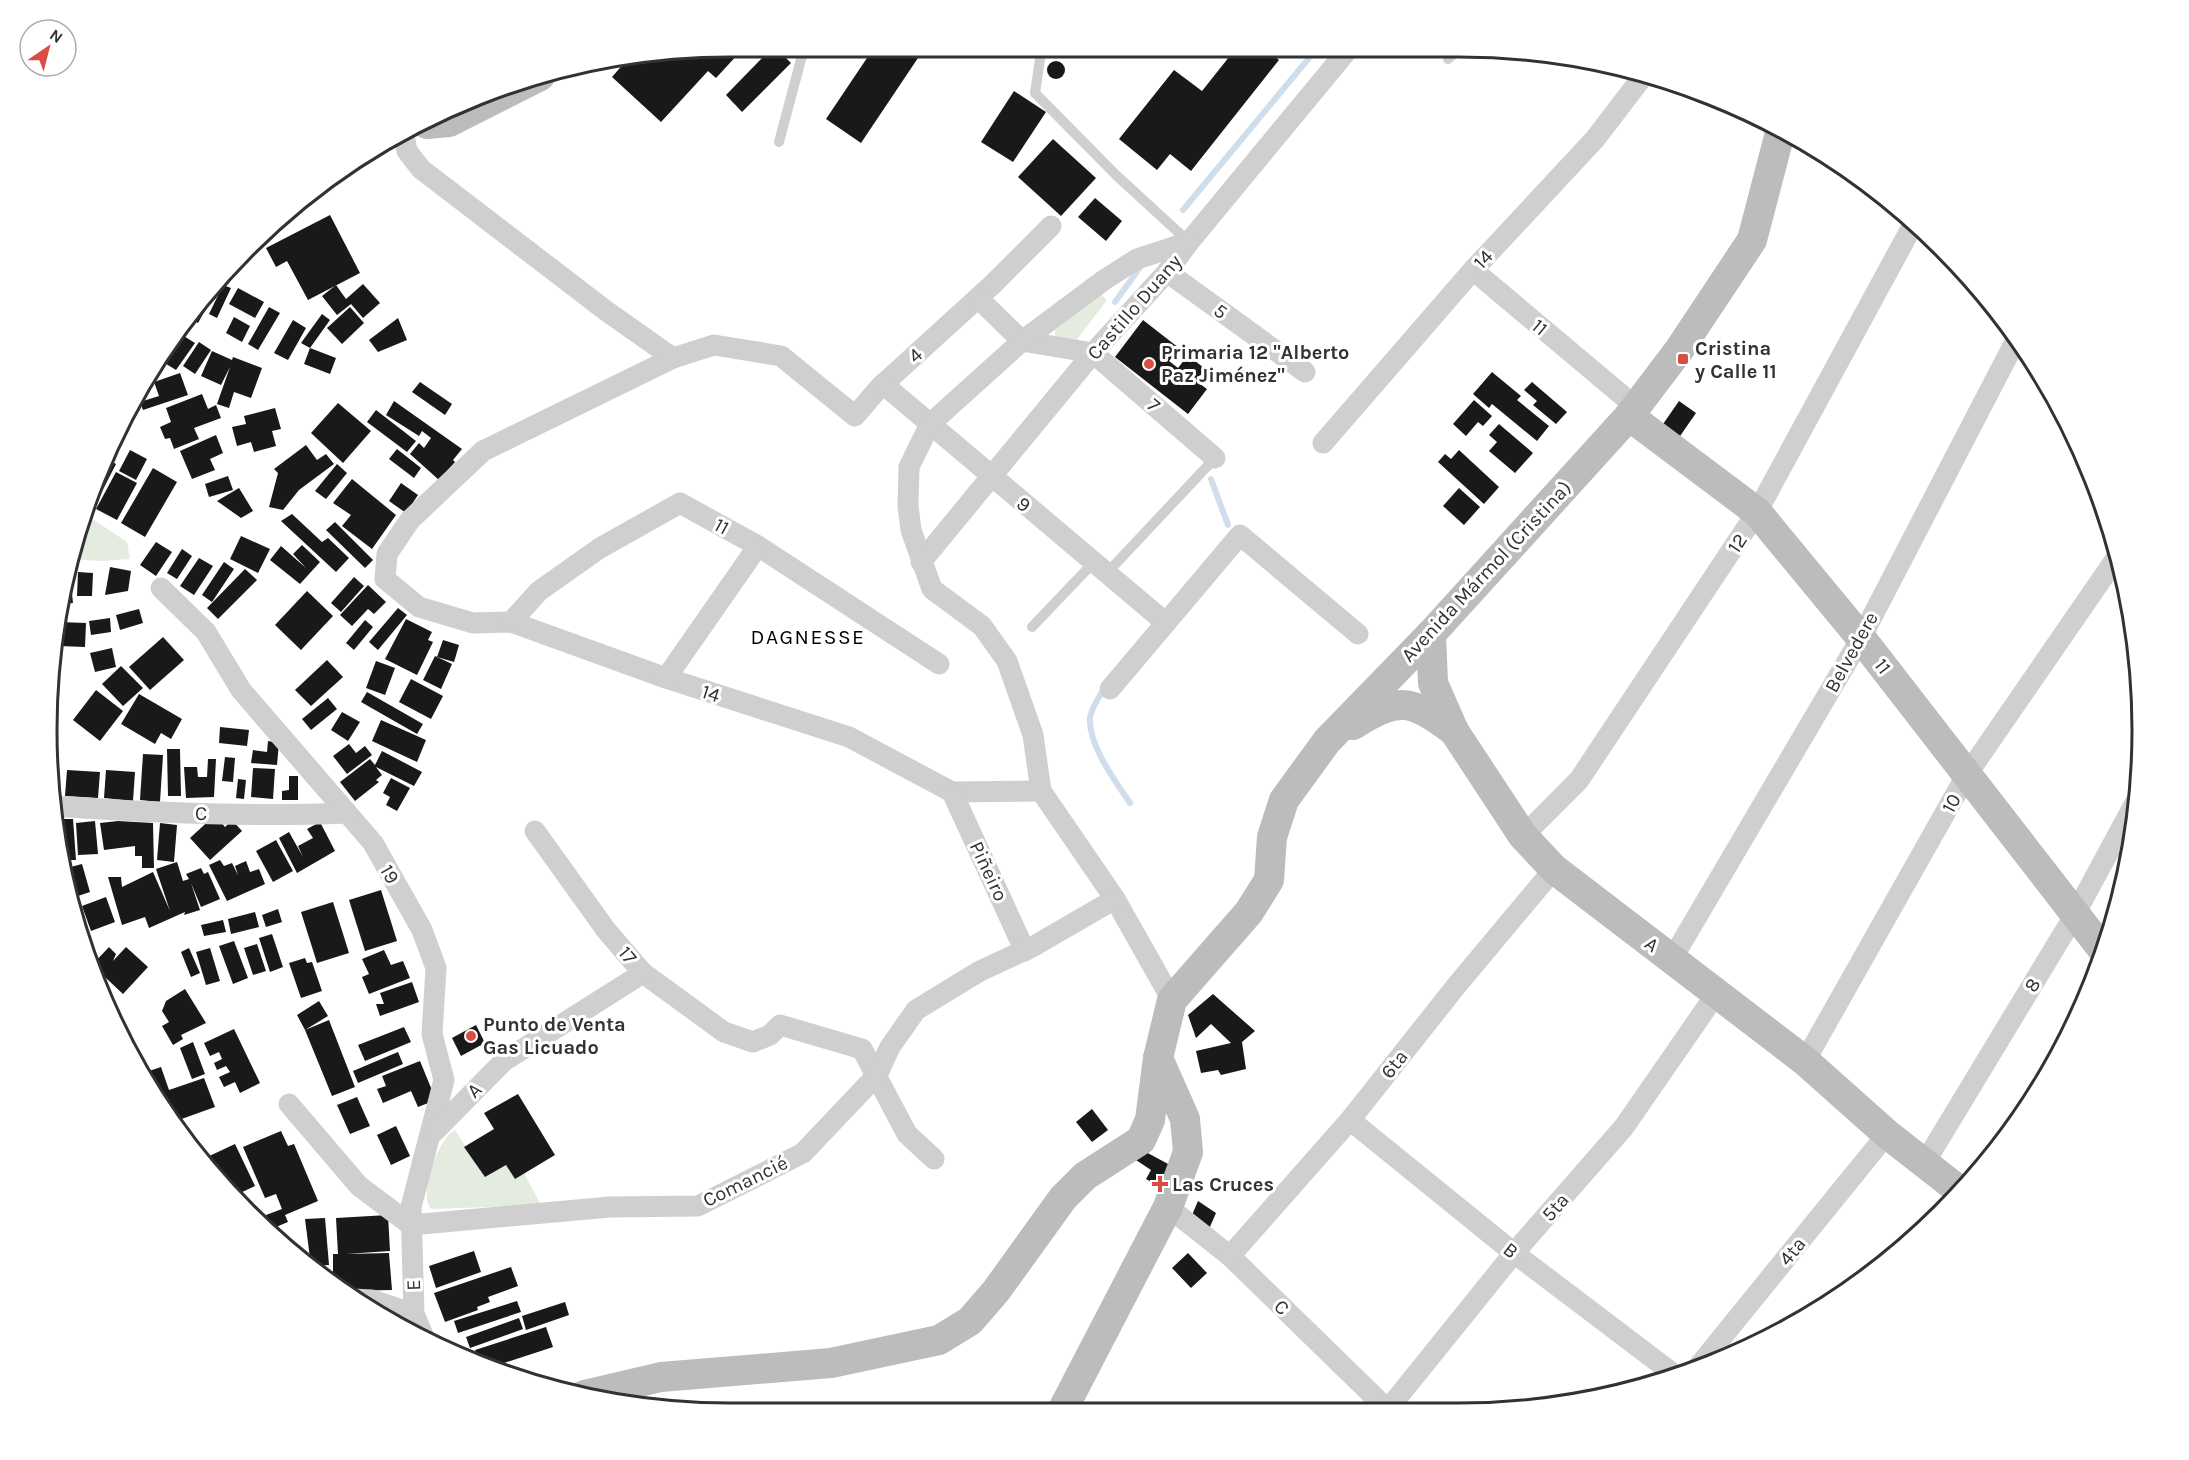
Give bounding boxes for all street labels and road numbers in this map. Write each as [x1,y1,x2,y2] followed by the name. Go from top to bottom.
[1469,245,1498,274] street label: 14
[1082,250,1186,365] street label: Castillo Duany
[1209,299,1232,324] street label: 5
[1527,314,1552,340] street label: 11
[903,343,927,368] street label: 4
[1143,394,1165,418] street label: 7
[1396,476,1576,667] street label: Avenida Mármol (Cristina)
[1012,492,1036,517] street label: 9
[710,513,733,540] street label: 11
[1723,529,1752,557] street label: 12
[1820,608,1883,696] street label: Belvedere
[1869,654,1896,679] street label: 11
[699,680,723,707] street label: 14
[1937,790,1966,817] street label: 10
[194,802,208,825] street label: C
[965,838,1012,905] street label: Piñeiro
[375,861,404,888] street label: 19
[1640,932,1663,957] street label: A
[614,942,642,969] street label: 17
[2019,974,2045,996] street label: 8
[1376,1045,1413,1083] street label: 6ta
[462,1078,486,1103] street label: A
[699,1151,791,1212] street label: Comancié
[1537,1189,1574,1226] street label: 5ta
[1774,1233,1811,1270] street label: 4ta
[1499,1238,1523,1263] street label: B
[402,1279,425,1291] street label: E
[1269,1295,1294,1320] street label: C

